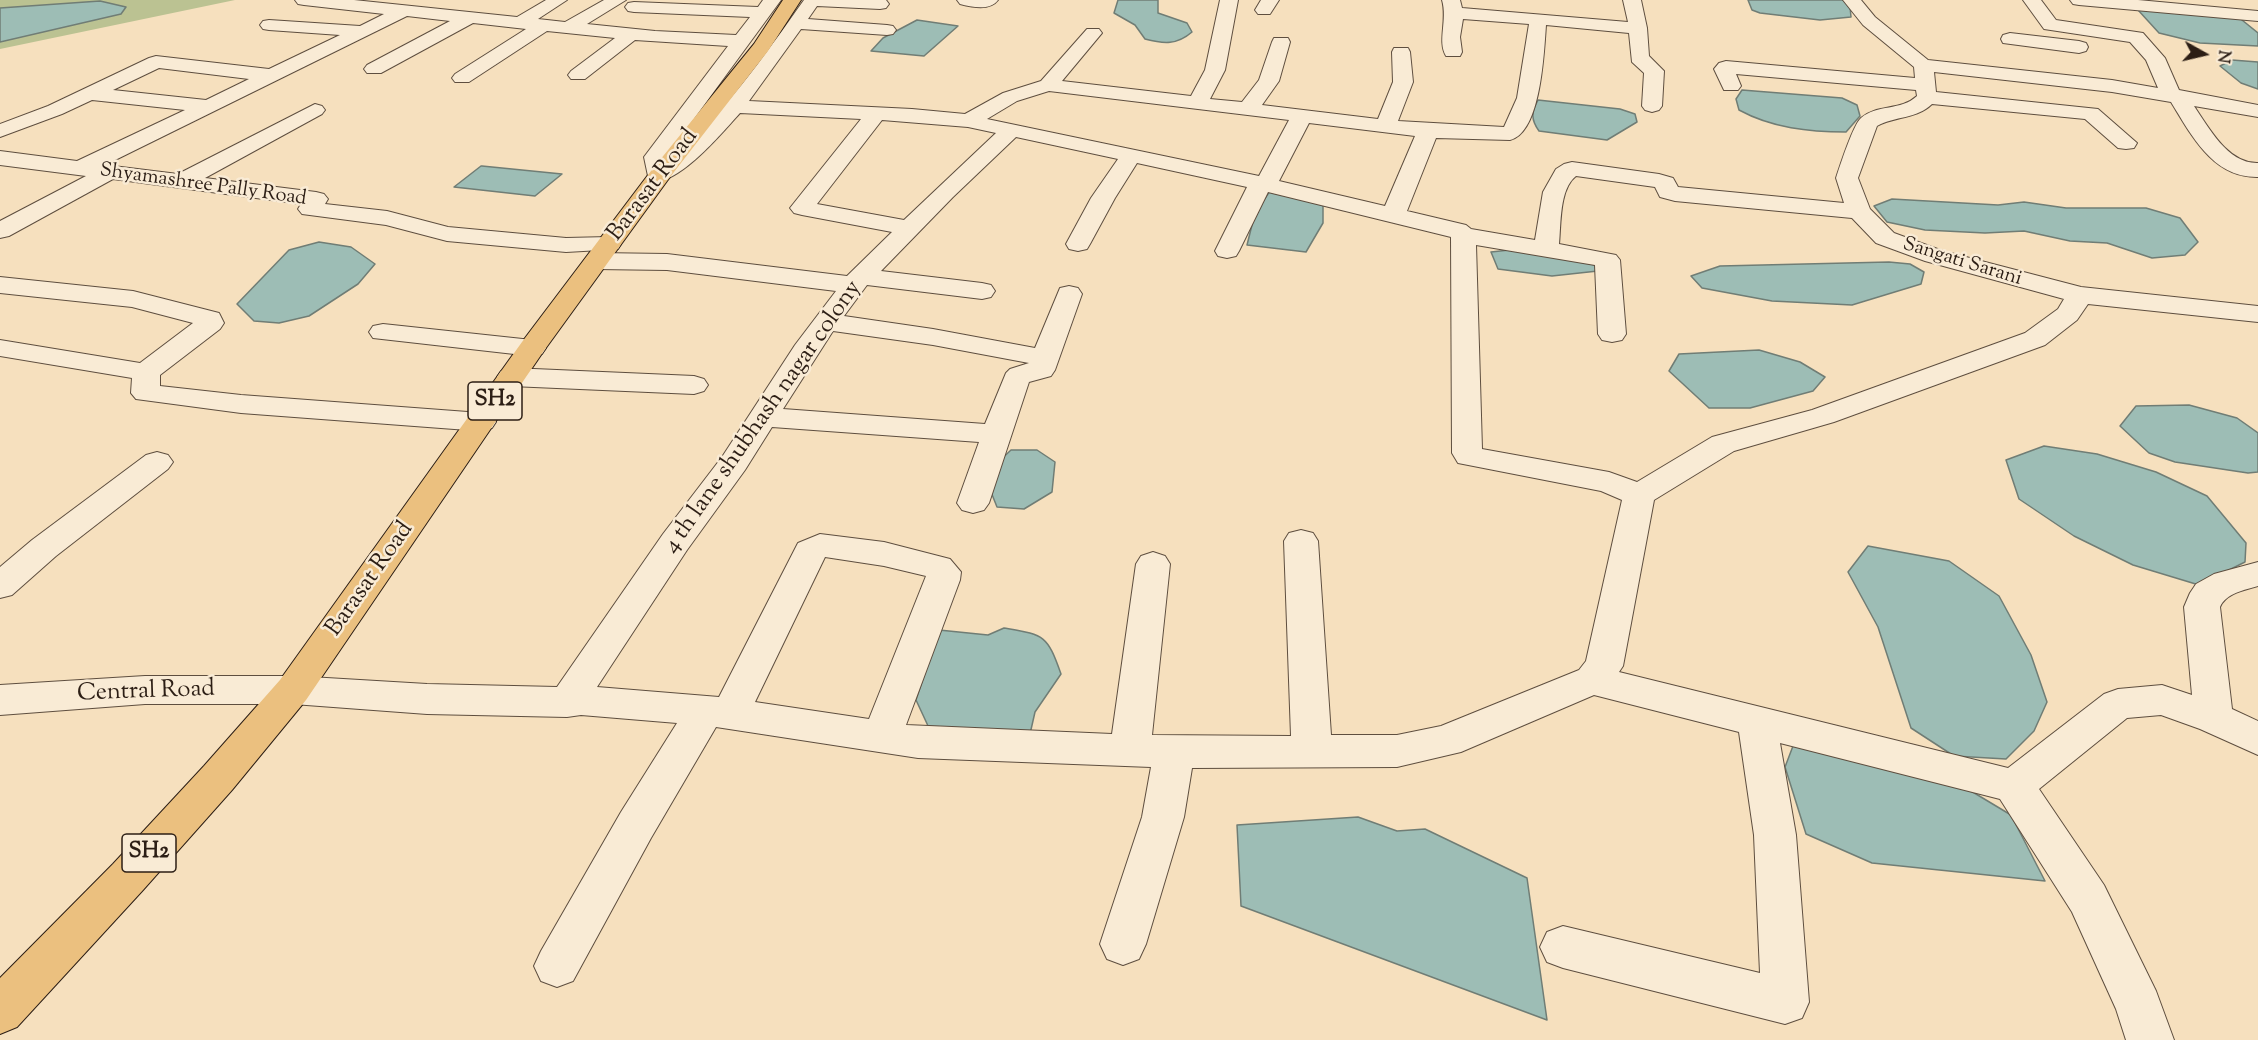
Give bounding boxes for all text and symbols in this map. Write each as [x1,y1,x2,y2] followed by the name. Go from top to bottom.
[2174,24,2234,84] north arrow
[2210,49,2235,65] text: N
[602,124,706,248] street label: Barasat Road
[98,160,308,212] street label: Shyamashree Pally Road
[1899,233,2025,293] street label: Sangati Sarani
[659,276,869,560] street label: 4 th lane shubhash nagar colony
[468,382,522,420] road number: SH2
[321,517,421,643] street label: Barasat Road
[77,676,215,710] street label: Central Road
[122,834,176,872] road number: SH2

